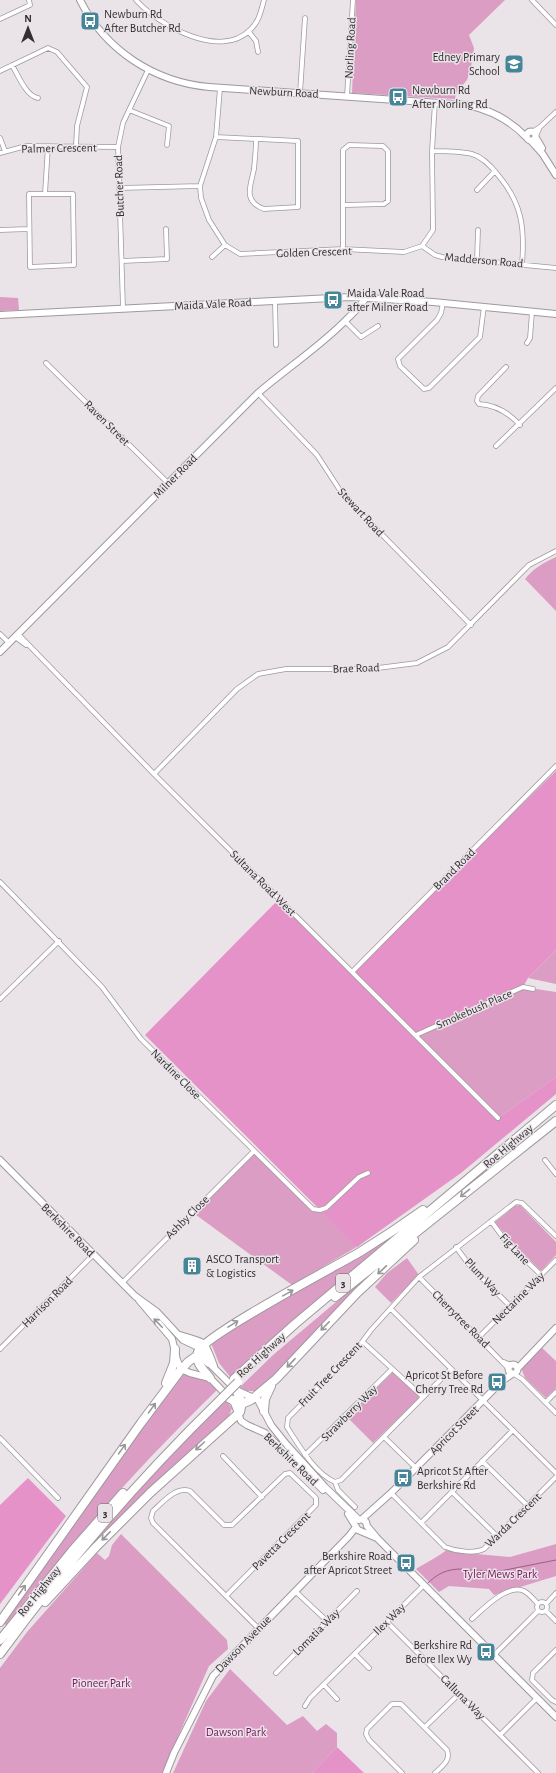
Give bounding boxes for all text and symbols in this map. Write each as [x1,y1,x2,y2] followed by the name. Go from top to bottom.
[8,8,48,48] north arrow
[104,8,181,34] place label: Newburn Rd After Butcher Rd
[79,10,101,32] bus stop icon: Newburn Rd After Butcher Rd
[24,13,32,24] text: N
[342,17,358,79] street label: Norling Road
[432,51,500,77] place label: Edney Primary School
[503,53,525,75] school or university icon: Edney Primary School
[249,84,319,100] street label: Newburn Road
[412,84,488,110] place label: Newburn Rd After Norling Rd
[387,86,409,108] bus stop icon: Newburn Rd After Norling Rd
[21,141,97,155] street label: Palmer Crescent
[112,155,126,217] street label: Butcher Road
[276,245,352,259] street label: Golden Crescent
[444,251,524,269] street label: Madderson Road
[347,287,428,313] place label: Maida Vale Road after Milner Road
[322,289,344,311] bus stop icon: Maida Vale Road after Milner Road
[174,296,252,312] street label: Maida Vale Road
[82,398,132,448] street label: Raven Street
[151,452,199,500] street label: Milner Road
[336,485,386,539] street label: Stewart Road
[332,661,380,675] street label: Brae Road
[431,846,477,892] street label: Brand Road
[228,848,298,918] street label: Sultana Road West
[434,987,514,1031] street label: Smokebush Place
[149,1047,203,1101] street label: Nardine Close
[481,1122,536,1171] street label: Roe Highway
[460,1189,471,1198] one-way arrow
[163,1193,212,1242] street label: Ashby Close
[39,1201,97,1259] street label: Berkshire Road
[498,1231,532,1267] street label: Fig Lane
[206,1253,279,1279] place label: ASCO Transport & Logistics
[181,1255,203,1277] building icon: ASCO Transport & Logistics
[462,1256,504,1299] street label: Plum Way
[377,1265,387,1275] one-way arrow
[490,1270,547,1327] street label: Nectarine Way
[19,1274,75,1330] street label: Harrison Road
[336,1274,350,1292] road number: 3
[429,1288,492,1351] street label: Cherrytree Road
[282,1289,294,1297] one-way arrow
[154,1318,163,1328] one-way arrow
[227,1320,239,1328] one-way arrow
[320,1321,330,1331] one-way arrow
[234,1330,288,1381] street label: Roe Highway
[296,1339,364,1409] street label: Fruit Tree Crescent
[286,1358,296,1368] one-way arrow
[405,1369,483,1396] place label: Apricot St Before Cherry Tree Rd
[486,1371,508,1393] bus stop icon: Apricot St Before Cherry Tree Rd
[319,1383,380,1444] street label: Strawberry Way
[147,1402,156,1413] one-way arrow
[427,1403,481,1457] street label: Apricot Street
[262,1430,320,1488] street label: Berkshire Road
[195,1442,205,1451] one-way arrow
[118,1443,126,1454] one-way arrow
[417,1465,488,1491] place label: Apricot St After Berkshire Rd
[392,1467,414,1489] bus stop icon: Apricot St After Berkshire Rd
[483,1490,544,1550] street label: Warda Crescent
[98,1504,112,1522] road number: 3
[250,1509,313,1572] street label: Pavetta Crescent
[101,1531,111,1541] one-way arrow
[304,1550,392,1576] place label: Berkshire Road after Apricot Street
[395,1552,417,1574] bus stop icon: Berkshire Road after Apricot Street
[15,1564,64,1619] street label: Roe Highway
[463,1568,538,1581] park label: Tyler Mews Park
[18,1585,26,1596] one-way arrow
[371,1601,408,1638] street label: Ilex Way
[290,1606,342,1658] street label: Lomatia Way
[213,1613,273,1675] street label: Dawson Avenue
[405,1639,472,1666] place label: Berkshire Rd Before Ilex Wy
[475,1641,497,1663] bus stop icon: Berkshire Rd Before Ilex Wy
[438,1672,488,1722] street label: Calluna Way
[72,1677,131,1689] park label: Pioneer Park
[206,1726,267,1738] park label: Dawson Park

